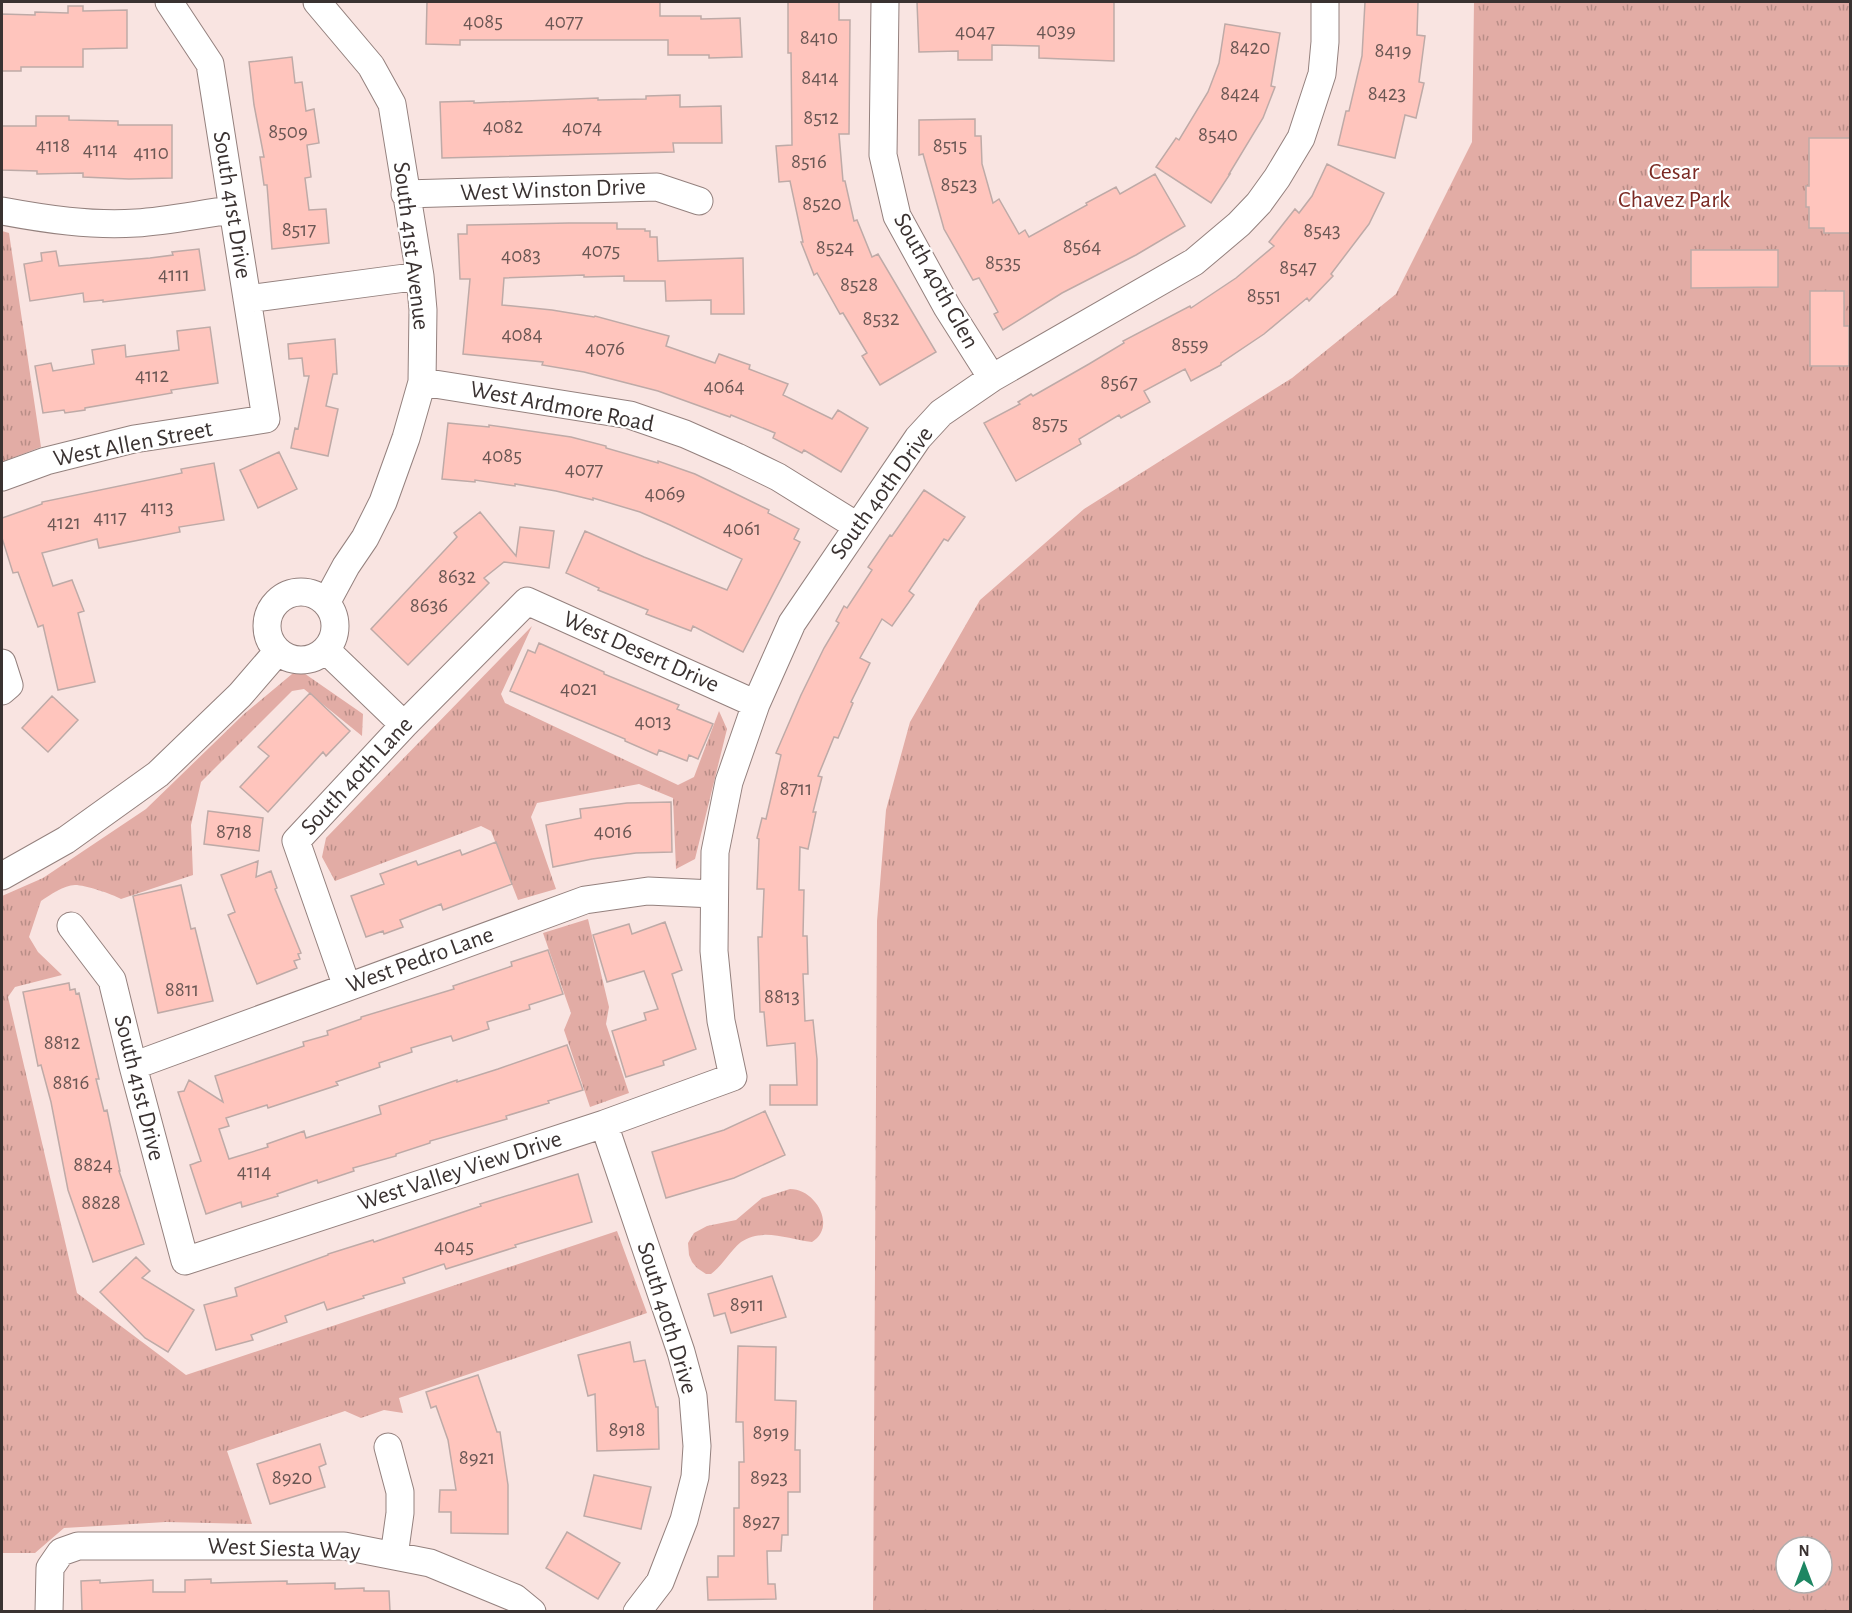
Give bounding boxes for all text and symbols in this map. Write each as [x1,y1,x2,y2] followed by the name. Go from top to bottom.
[463,11,503,32] house number: 4085
[545,11,584,32] house number: 4077
[1036,20,1076,41] house number: 4039
[955,21,995,42] house number: 4047
[800,27,838,48] house number: 8410
[1230,37,1270,58] house number: 8420
[1374,40,1412,61] house number: 8419
[801,67,839,88] house number: 8414
[1220,83,1260,104] house number: 8424
[1368,83,1406,104] house number: 8423
[803,107,839,128] house number: 8512
[483,116,523,137] house number: 4082
[562,117,602,138] house number: 4074
[268,121,308,142] house number: 8509
[1198,124,1238,145] house number: 8540
[208,129,256,281] street label: South 41st Drive
[36,135,70,156] house number: 4118
[933,135,967,156] house number: 8515
[83,139,117,160] house number: 4114
[133,142,169,163] house number: 4110
[791,151,827,172] house number: 8516
[1618,160,1730,212] park label: Cesar Chavez Park
[389,161,433,331] street label: South 41st Avenue
[941,174,977,195] house number: 8523
[460,175,646,205] street label: West Winston Drive
[802,193,842,214] house number: 8520
[889,209,983,353] street label: South 40th Glen
[282,219,317,240] house number: 8517
[1303,220,1341,241] house number: 8543
[1063,236,1101,257] house number: 8564
[816,237,854,258] house number: 8524
[582,240,620,261] house number: 4075
[501,245,541,266] house number: 4083
[985,252,1021,273] house number: 8535
[1279,257,1317,278] house number: 8547
[158,264,190,285] house number: 4111
[840,274,878,295] house number: 8528
[1247,285,1281,306] house number: 8551
[863,308,899,329] house number: 8532
[501,324,543,345] house number: 4084
[1171,334,1209,355] house number: 8559
[585,338,625,359] house number: 4076
[135,365,169,386] house number: 4112
[1100,372,1138,393] house number: 8567
[703,376,745,397] house number: 4064
[468,377,656,437] street label: West Ardmore Road
[1032,413,1068,434] house number: 8575
[51,417,215,471] street label: West Allen Street
[826,422,938,564] street label: South 40th Drive
[482,445,522,466] house number: 4085
[565,459,604,480] house number: 4077
[645,483,685,504] house number: 4069
[140,497,174,518] house number: 4113
[93,507,127,528] house number: 4117
[47,512,81,533] house number: 4121
[723,518,761,539] house number: 4061
[438,566,476,587] house number: 8632
[410,595,448,616] house number: 8636
[559,607,723,697] street label: West Desert Drive
[560,678,598,699] house number: 4021
[634,711,672,732] house number: 4013
[297,712,417,840] street label: South 40th Lane
[779,778,813,799] house number: 8711
[216,821,252,842] house number: 8718
[594,821,632,842] house number: 4016
[343,922,497,998] street label: West Pedro Lane
[165,979,199,1000] house number: 8811
[764,986,800,1007] house number: 8813
[109,1013,169,1163] street label: South 41st Drive
[44,1032,80,1053] house number: 8812
[52,1072,90,1093] house number: 8816
[355,1127,565,1215] street label: West Valley View Drive
[73,1154,113,1175] house number: 8824
[237,1161,271,1182] house number: 4114
[81,1192,121,1213] house number: 8828
[434,1236,474,1257] house number: 4045
[633,1239,701,1397] street label: South 40th Drive
[730,1294,764,1315] house number: 8911
[608,1419,646,1440] house number: 8918
[753,1422,789,1443] house number: 8919
[459,1447,495,1468] house number: 8921
[272,1467,312,1488] house number: 8920
[750,1467,788,1488] house number: 8923
[742,1511,780,1532] house number: 8927
[207,1534,361,1564] street label: West Siesta Way
[1774,1535,1834,1595] north arrow
[1798,1543,1810,1559] text: N

